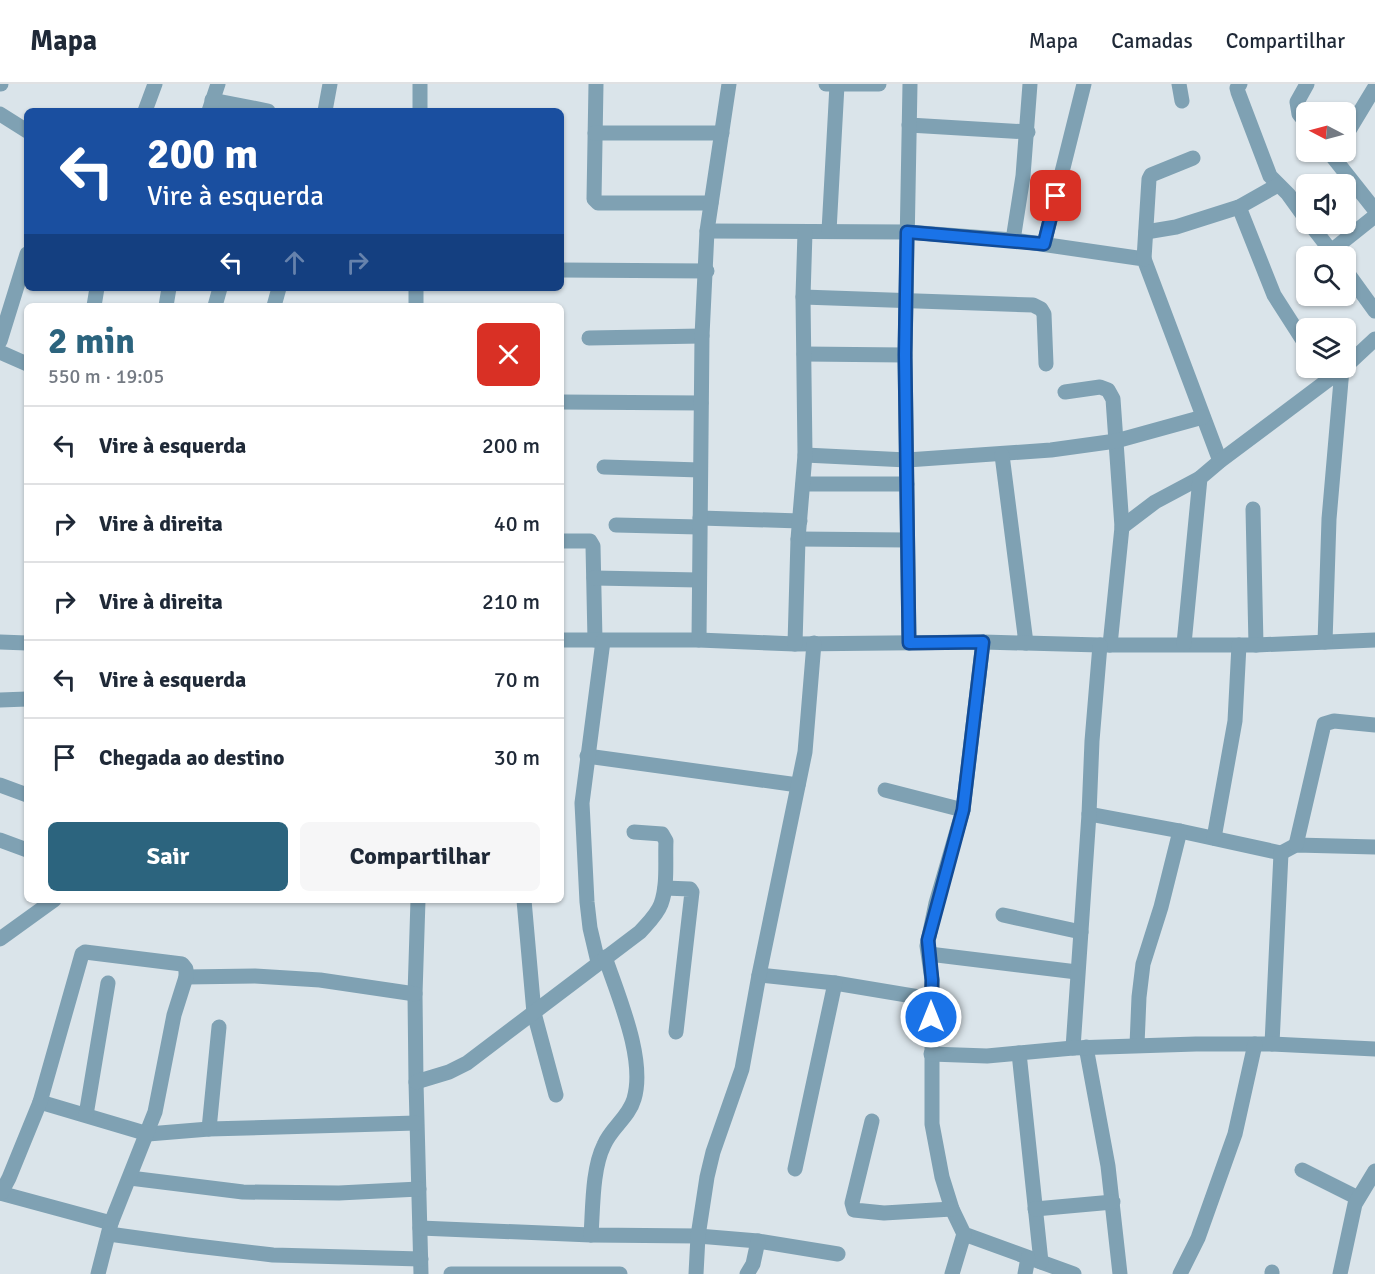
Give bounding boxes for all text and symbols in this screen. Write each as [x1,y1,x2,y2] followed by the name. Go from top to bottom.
[30,24,97,58] text: Mapa
[1029,28,1078,54] text: Mapa
[1111,28,1193,54] text: Camadas
[1226,28,1345,54] text: Compartilhar
[1296,102,1356,162] north arrow
[1296,102,1356,378] map controls
[147,129,258,180] text: 200 m
[48,132,126,210] icon: left
[1030,170,1081,221] pin
[1296,174,1356,234] button: sound
[1039,179,1072,212] icon: arrive
[147,180,324,213] text: Vire à esquerda
[215,246,248,279] icon: left
[278,246,311,279] icon: ahead
[341,246,374,279] icon: right
[1296,246,1356,306] button: search
[1296,318,1356,378] button: layers
[48,319,135,364] text: 2 min
[477,323,540,386] button: close
[48,364,164,389] text: 550 m · 19:05
[48,429,81,462] icon: left
[99,432,246,459] text: Vire à esquerda
[482,432,540,459] text: 200 m
[48,507,81,540] icon: right
[99,510,223,537] text: Vire à direita
[494,510,540,537] text: 40 m
[48,585,81,618] icon: right
[99,588,223,615] text: Vire à direita
[482,588,540,615] text: 210 m
[48,663,81,696] icon: left
[99,666,246,693] text: Vire à esquerda
[494,666,540,693] text: 70 m
[48,741,81,774] icon: arrive
[99,744,285,771] text: Chegada ao destino
[494,744,540,771] text: 30 m
[48,822,288,891] button: Sair
[300,822,540,891] button: Compartilhar
[899,985,963,1049] position arrow

